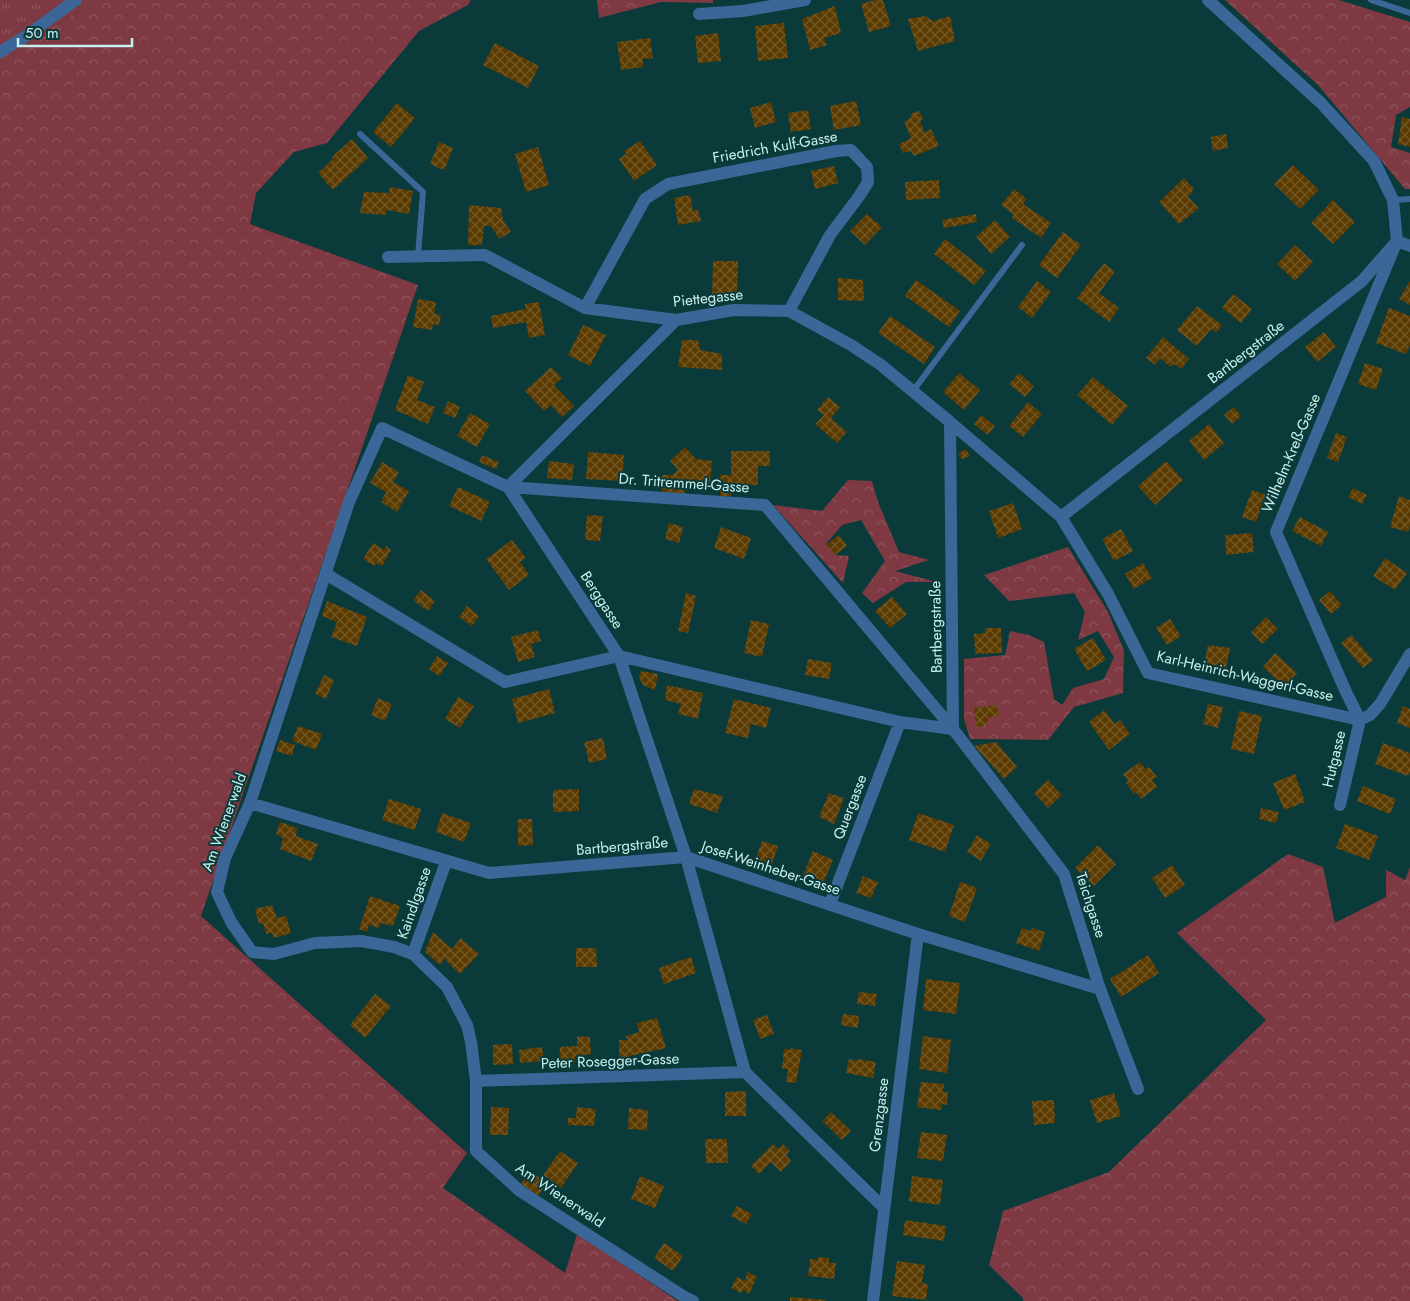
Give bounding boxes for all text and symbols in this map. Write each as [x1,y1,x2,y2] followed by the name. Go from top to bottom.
[18,15,131,47] scale bar
[25,22,59,44] text: 50 m
[711,125,839,169] street label: Friedrich Kulf-Gasse
[672,283,744,313] street label: Piettegasse
[1203,315,1289,389] street label: Bartbergstraße
[1256,390,1326,516] street label: Wilhelm-Kreß-Gasse
[618,467,750,499] street label: Dr. Tritremmel-Gasse
[575,567,629,634] street label: Berggasse
[924,580,948,673] street label: Bartbergstraße
[1154,645,1336,707] street label: Karl-Heinrich-Waggerl-Gasse
[1317,728,1351,790] street label: Hutgasse
[196,770,252,874] street label: Am Wienerwald
[828,771,873,843] street label: Quergasse
[575,831,669,861] street label: Bartbergstraße
[697,835,844,901] street label: Josef-Weinheber-Gasse
[391,864,437,942] street label: Kaindlgasse
[1070,869,1112,941] street label: Teichgasse
[540,1048,680,1074] street label: Peter Rosegger-Gasse
[864,1076,894,1153] street label: Grenzgasse
[511,1157,609,1233] street label: Am Wienerwald

